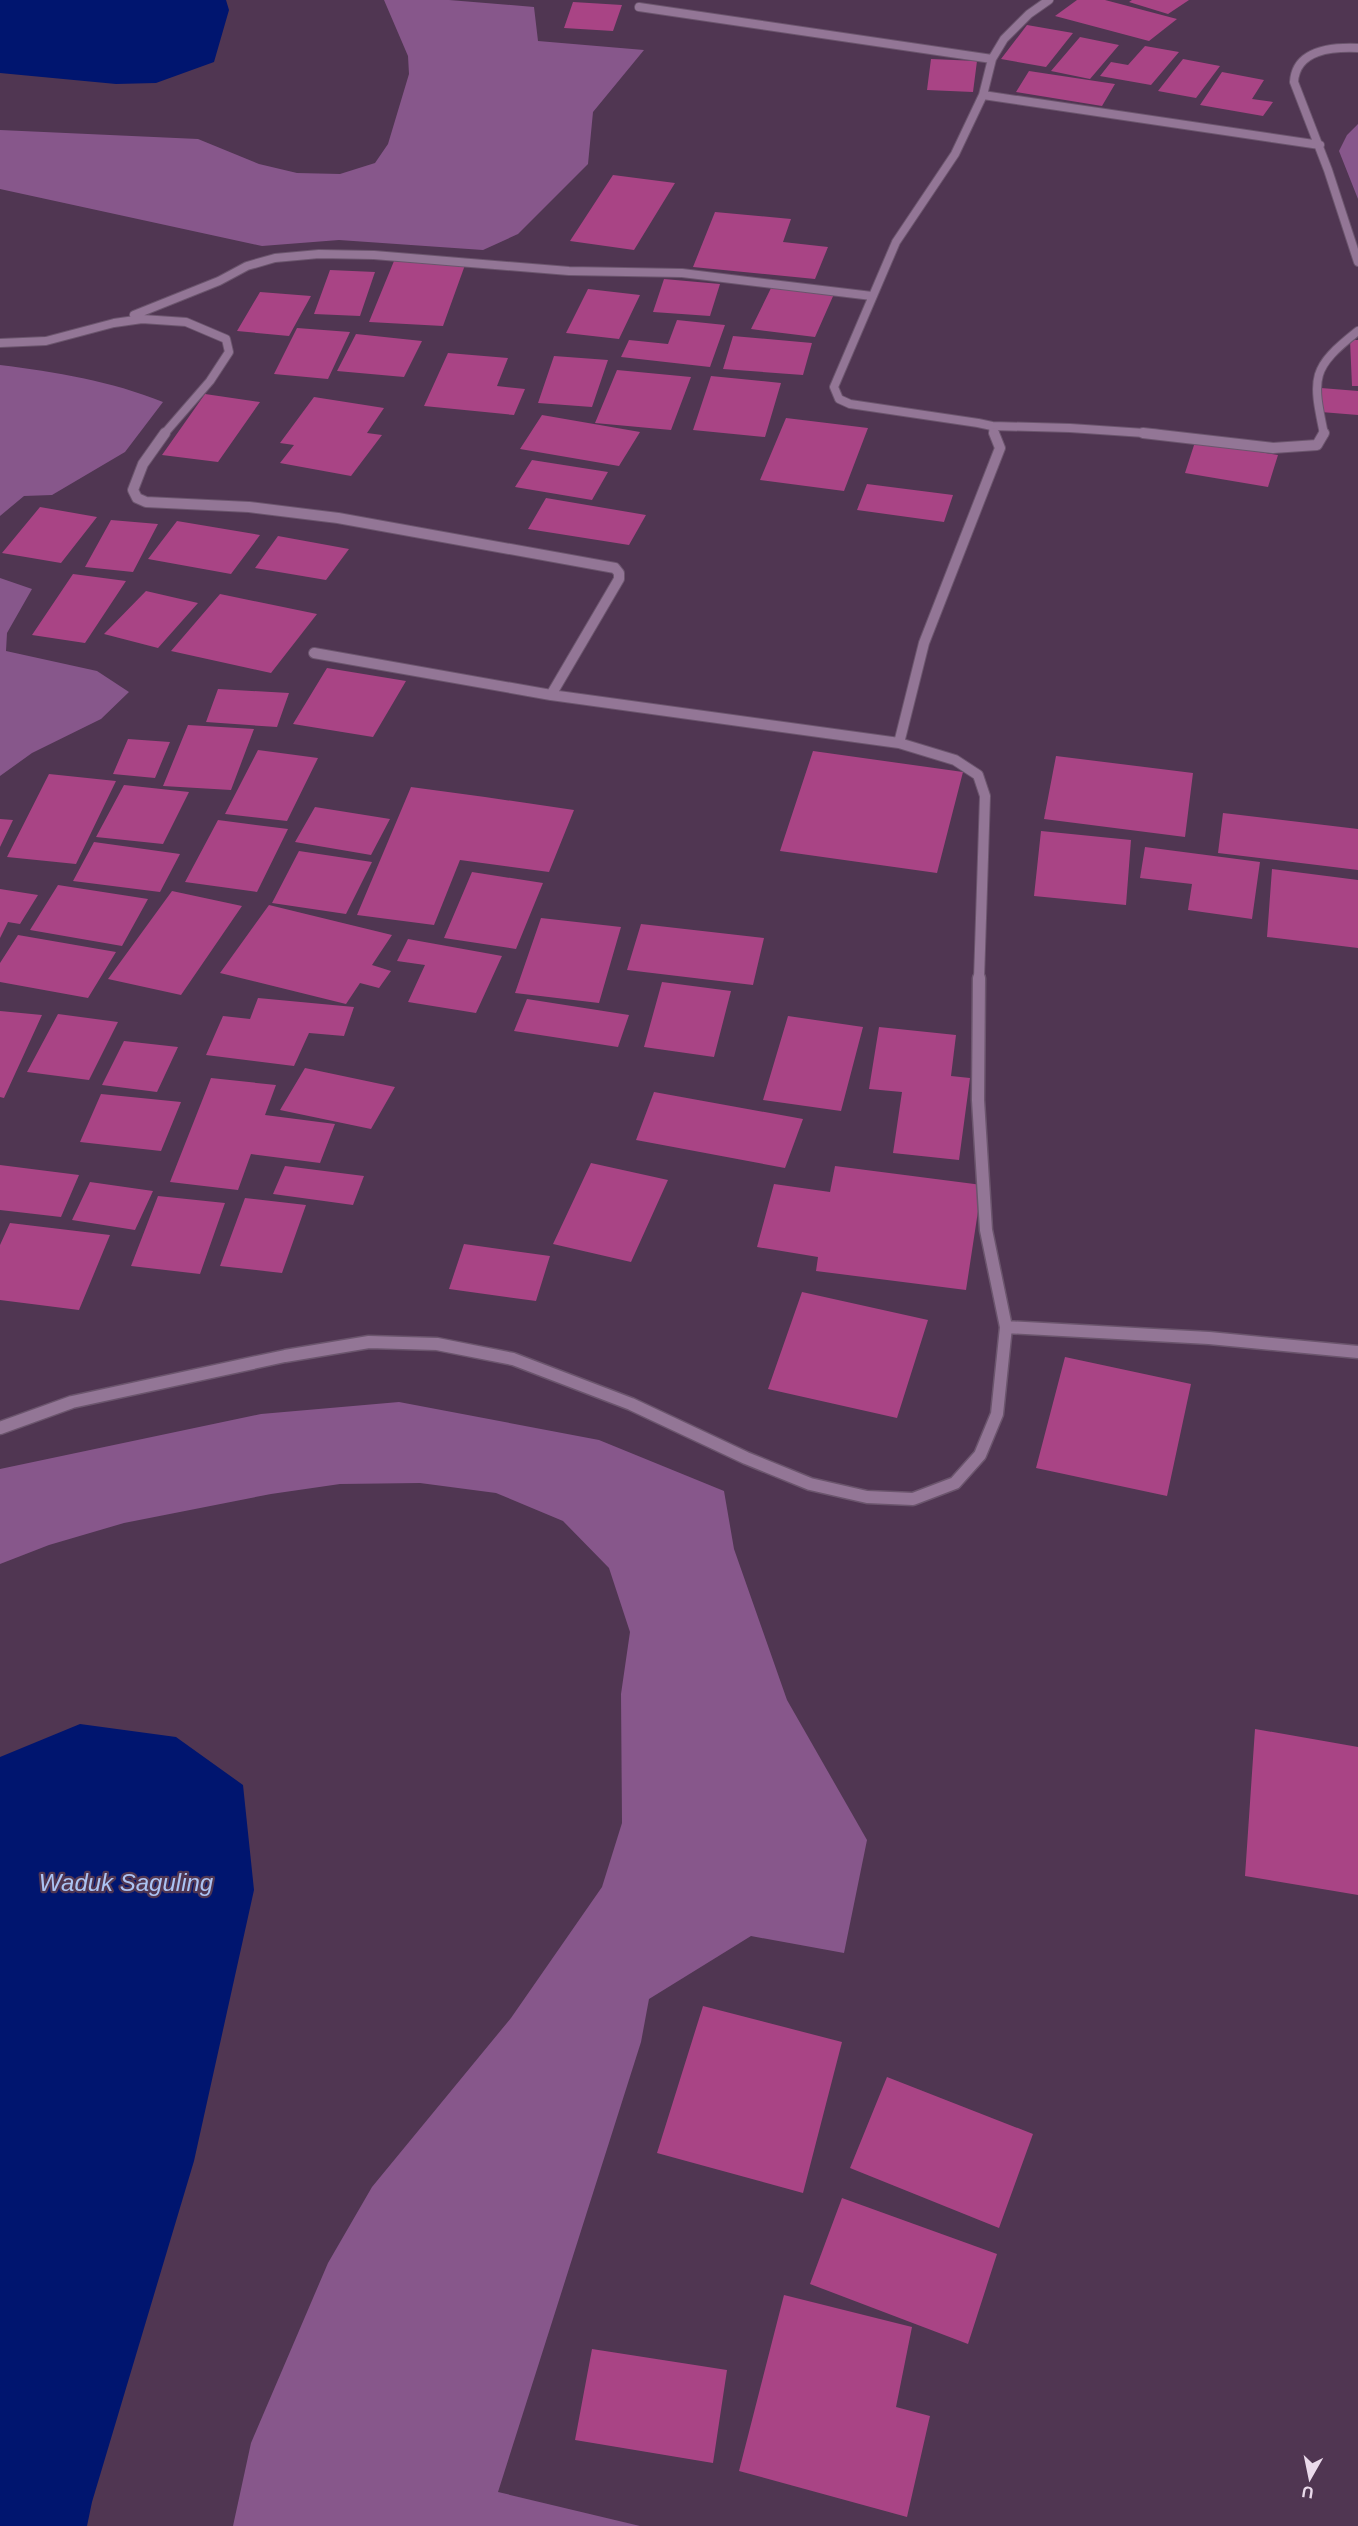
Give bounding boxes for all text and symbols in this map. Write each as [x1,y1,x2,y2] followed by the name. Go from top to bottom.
[39,1869,214,1896] water label: Waduk Saguling
[1280,2448,1340,2508] north arrow
[1301,2483,1315,2502] text: U

